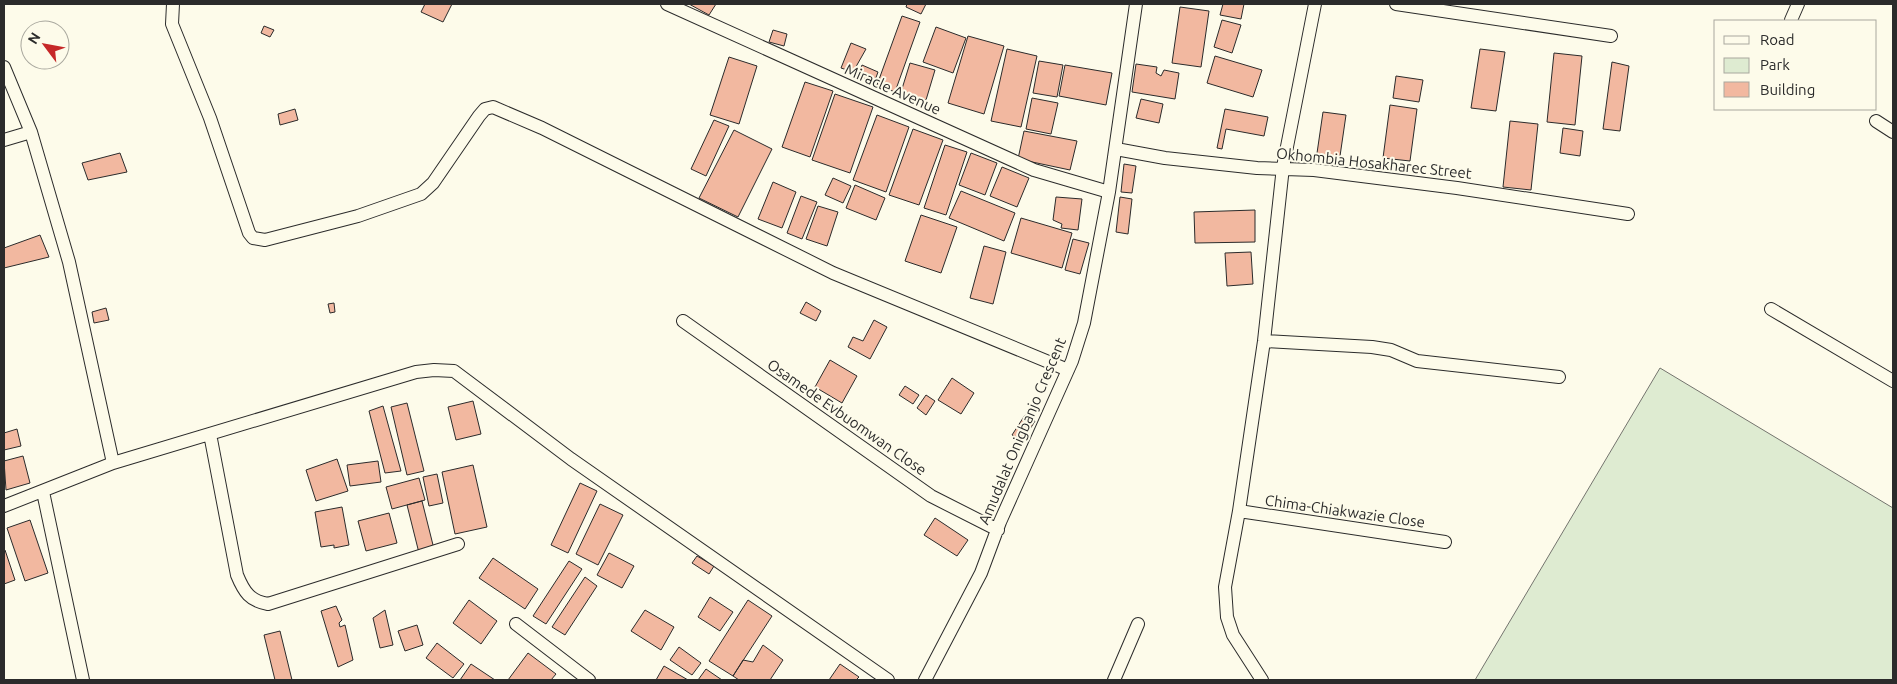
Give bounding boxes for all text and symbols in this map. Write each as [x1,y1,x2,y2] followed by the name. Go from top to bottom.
[20,20,70,70] north arrow
[1714,20,1877,110] legend
[24,29,44,47] text: N
[1760,31,1795,48] text: Road
[1760,56,1790,73] text: Park
[842,60,944,118] street label: Miracle Avenue
[1760,81,1815,98] text: Building
[1275,144,1473,182] street label: Okhombia Hosakharec Street
[975,335,1069,527] street label: Amudalat Onigbanjo Crescent
[764,355,930,479] street label: Osamede Evbuomwan Close
[1264,491,1426,531] street label: Chima-Chiakwazie Close

